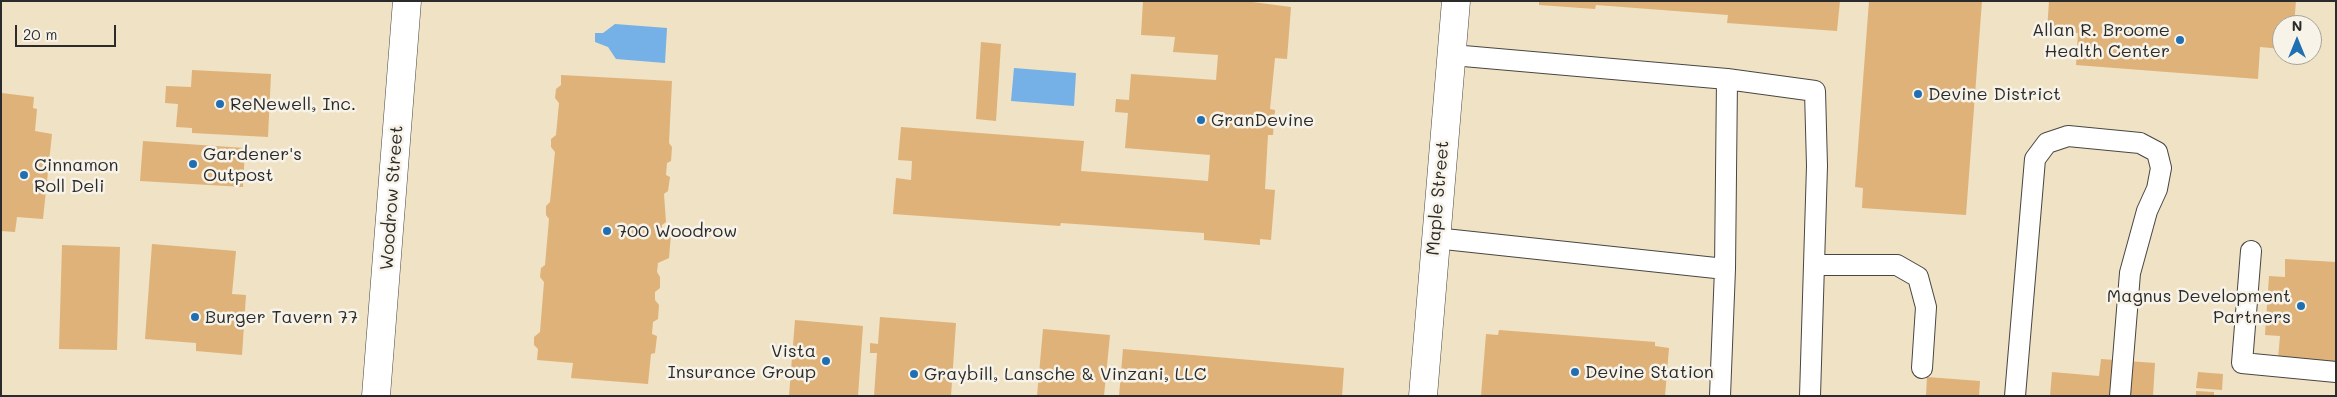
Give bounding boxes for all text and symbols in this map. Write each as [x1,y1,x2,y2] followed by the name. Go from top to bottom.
[18,15,119,47] scale bar
[2272,15,2322,65] north arrow
[2292,16,2302,35] text: N
[2032,19,2170,62] place label: Allan R. Broome Health Center
[23,24,57,44] text: 20 m
[2174,34,2186,46] marker: Allan R. Broome Health Center
[1928,83,2061,105] place label: Devine District
[1912,88,1924,100] marker: Devine District
[230,93,356,115] place label: ReNewell, Inc.
[214,98,226,110] marker: ReNewell, Inc.
[1211,109,1314,131] place label: GranDevine
[1195,114,1207,126] marker: GranDevine
[376,125,408,271] street label: Woodrow Street
[1422,140,1454,256] street label: Maple Street
[203,143,302,186] place label: Gardener's Outpost
[34,154,119,196] place label: Cinnamon Roll Deli
[187,158,199,170] marker: Gardener's Outpost
[18,169,30,181] marker: Cinnamon Roll Deli
[617,220,737,242] place label: 700 Woodrow
[601,225,613,237] marker: 700 Woodrow
[2107,285,2291,328] place label: Magnus Development Partners
[2295,300,2307,312] marker: Magnus Development Partners
[205,306,358,328] place label: Burger Tavern 77
[189,311,201,323] marker: Burger Tavern 77
[668,340,816,382] place label: Vista Insurance Group
[820,355,832,367] marker: Vista Insurance Group
[1585,361,1714,383] place label: Devine Station
[924,363,1207,385] place label: Graybill, Lansche & Vinzani, LLC
[1569,366,1581,378] marker: Devine Station
[908,368,920,380] marker: Graybill, Lansche & Vinzani, LLC

